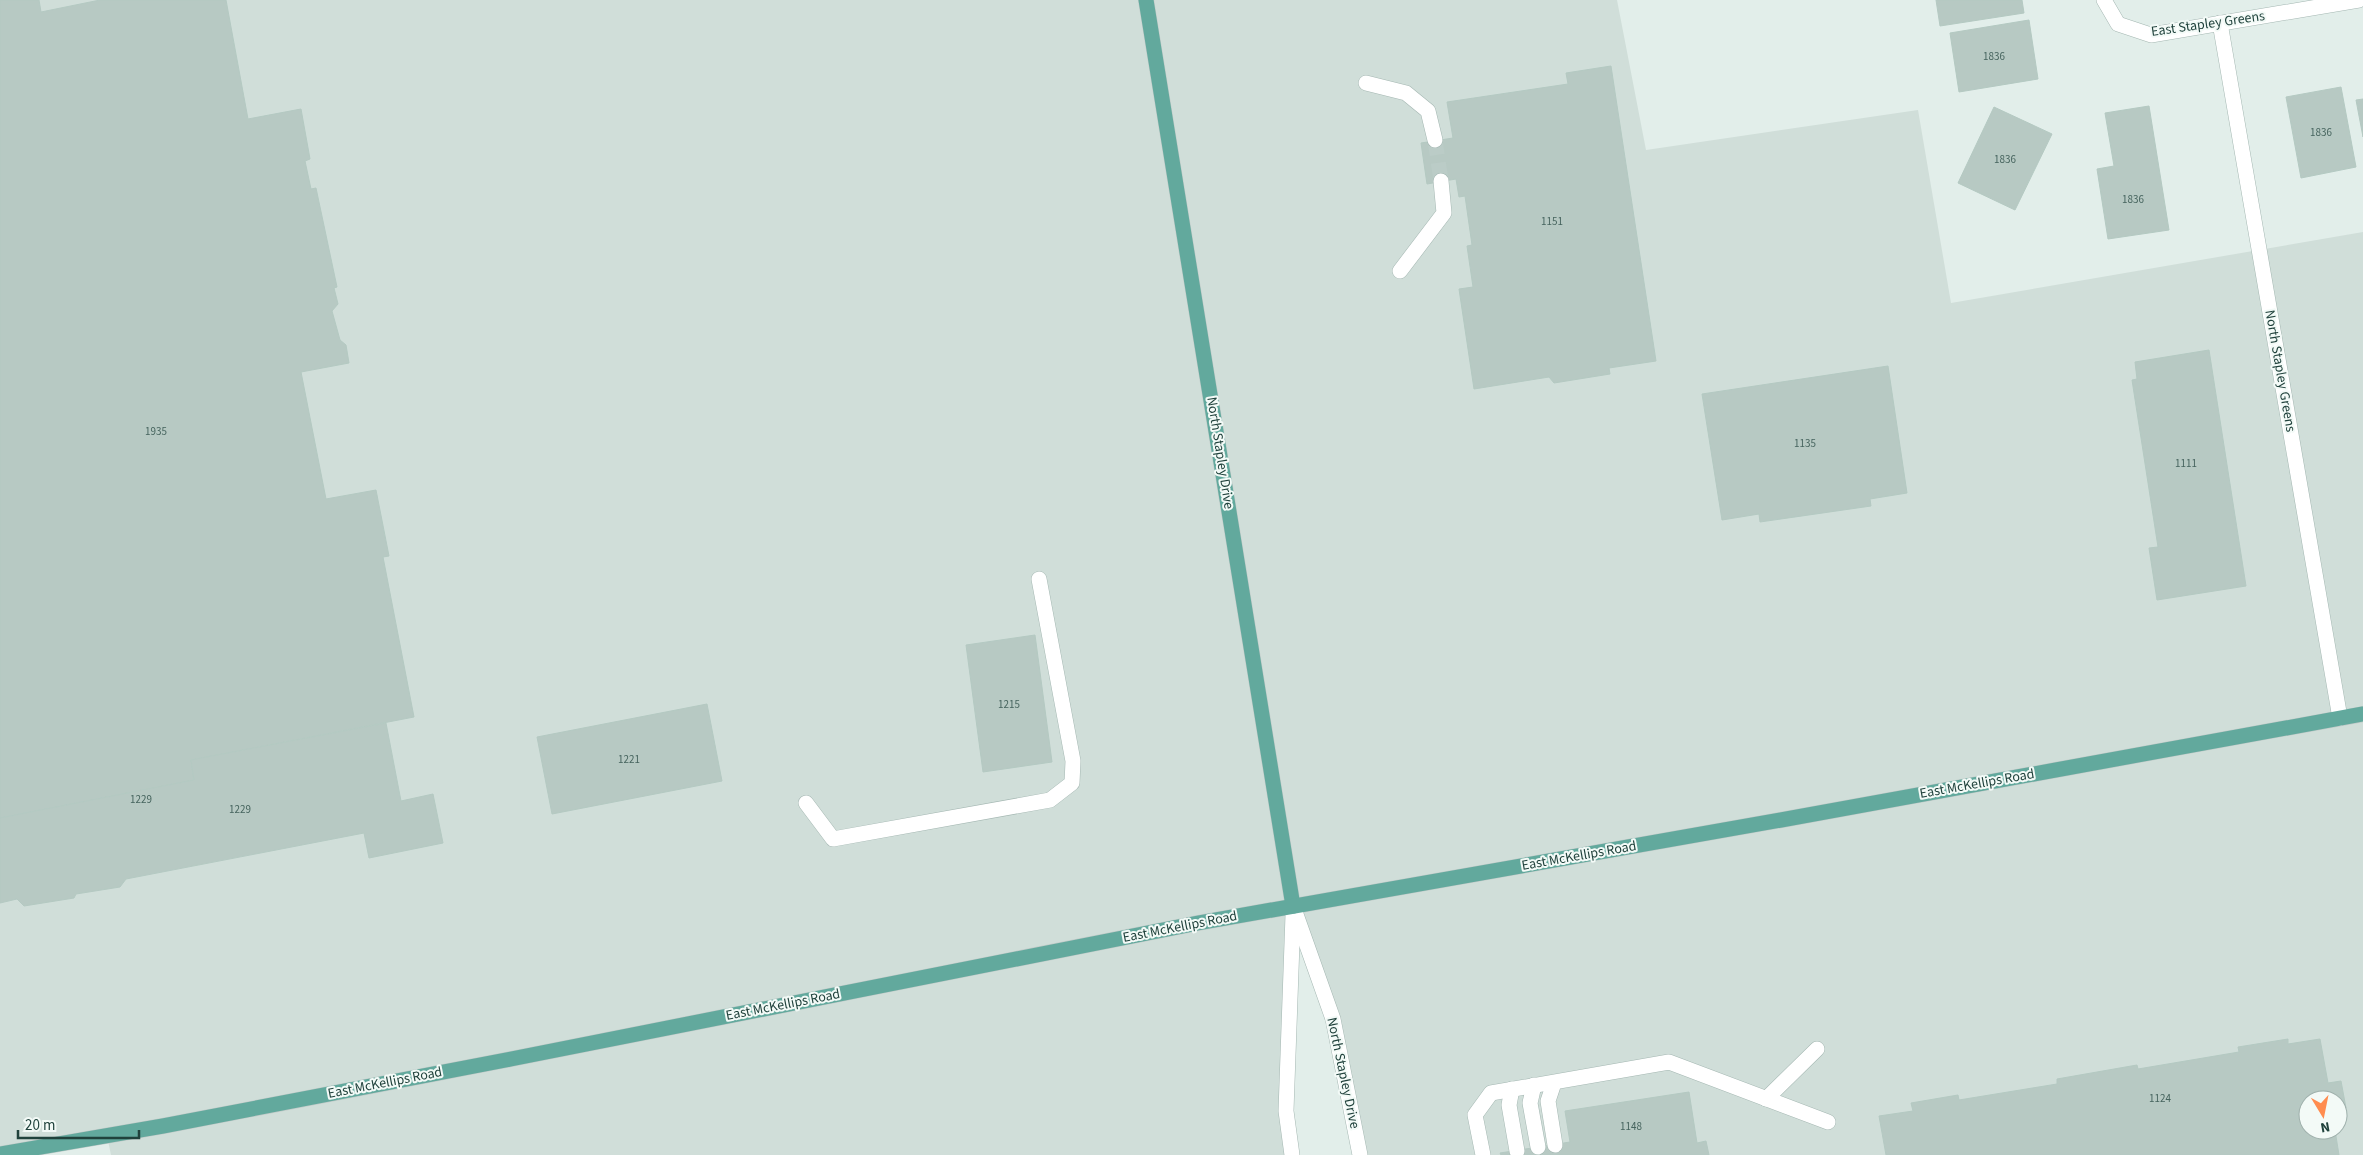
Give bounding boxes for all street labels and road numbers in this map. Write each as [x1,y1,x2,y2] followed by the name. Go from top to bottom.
[2150,6,2266,42] street label: East Stapley Greens
[2259,308,2301,434] street label: North Stapley Greens
[1201,395,1239,511] street label: North Stapley Drive
[1918,764,2036,804] street label: East McKellips Road
[1520,836,1638,876] street label: East McKellips Road
[1121,906,1239,948] street label: East McKellips Road
[724,984,842,1026] street label: East McKellips Road
[1321,1015,1365,1131] street label: North Stapley Drive
[326,1062,444,1104] street label: East McKellips Road

